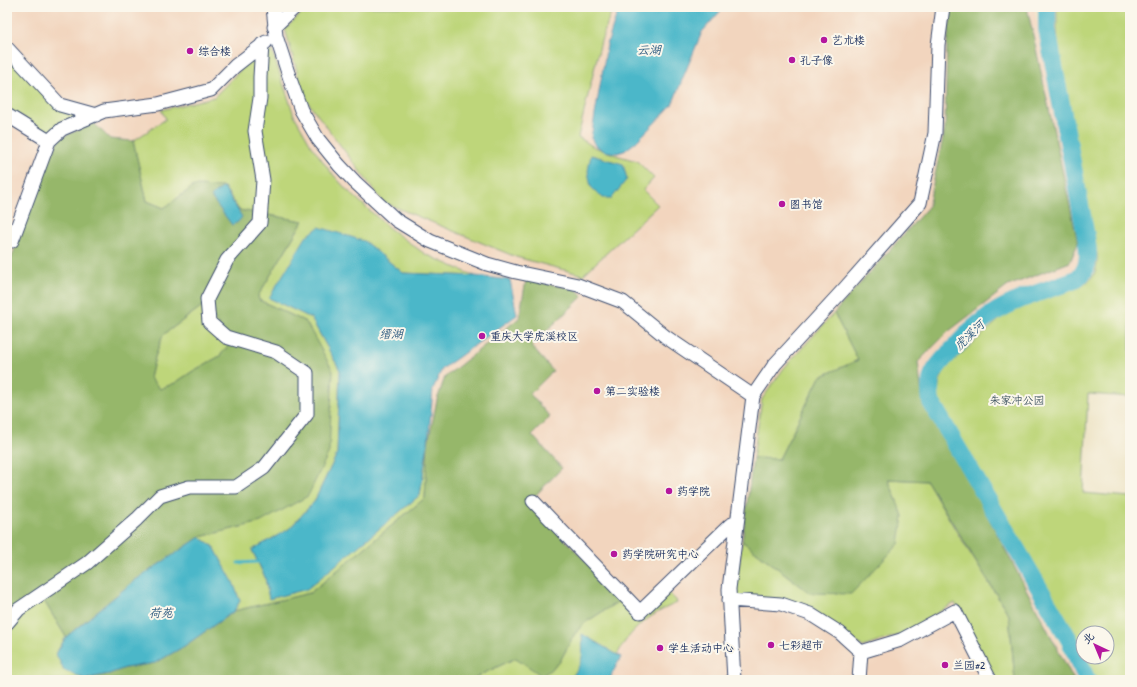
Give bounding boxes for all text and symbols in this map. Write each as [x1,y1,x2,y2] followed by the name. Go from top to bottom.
[832,33,865,47] place label: 艺术楼
[819,35,829,45] marker: 艺术楼
[637,41,662,58] water label: 云湖
[198,44,231,58] place label: 综合楼
[185,46,195,56] marker: 综合楼
[800,53,833,67] place label: 孔子像
[787,55,797,65] marker: 孔子像
[790,197,823,211] place label: 图书馆
[777,199,787,209] marker: 图书馆
[950,315,989,354] water label: 虎溪河
[379,325,404,342] water label: 缙湖
[490,329,578,343] place label: 重庆大学虎溪校区
[477,331,487,341] marker: 重庆大学虎溪校区
[605,384,660,398] place label: 第二实验楼
[592,386,602,396] marker: 第二实验楼
[990,393,1045,407] park label: 朱家冲公园
[677,484,710,498] place label: 药学院
[664,486,674,496] marker: 药学院
[622,547,699,561] place label: 药学院研究中心
[609,549,619,559] marker: 药学院研究中心
[149,604,175,621] water label: 荷苑
[1075,625,1115,665] north arrow
[1079,629,1097,647] text: 北
[779,638,823,652] place label: 七彩超市
[766,640,776,650] marker: 七彩超市
[668,641,734,655] place label: 学生活动中心
[655,643,665,653] marker: 学生活动中心
[953,658,985,672] place label: 兰园#2
[940,660,950,670] marker: 兰园#2

